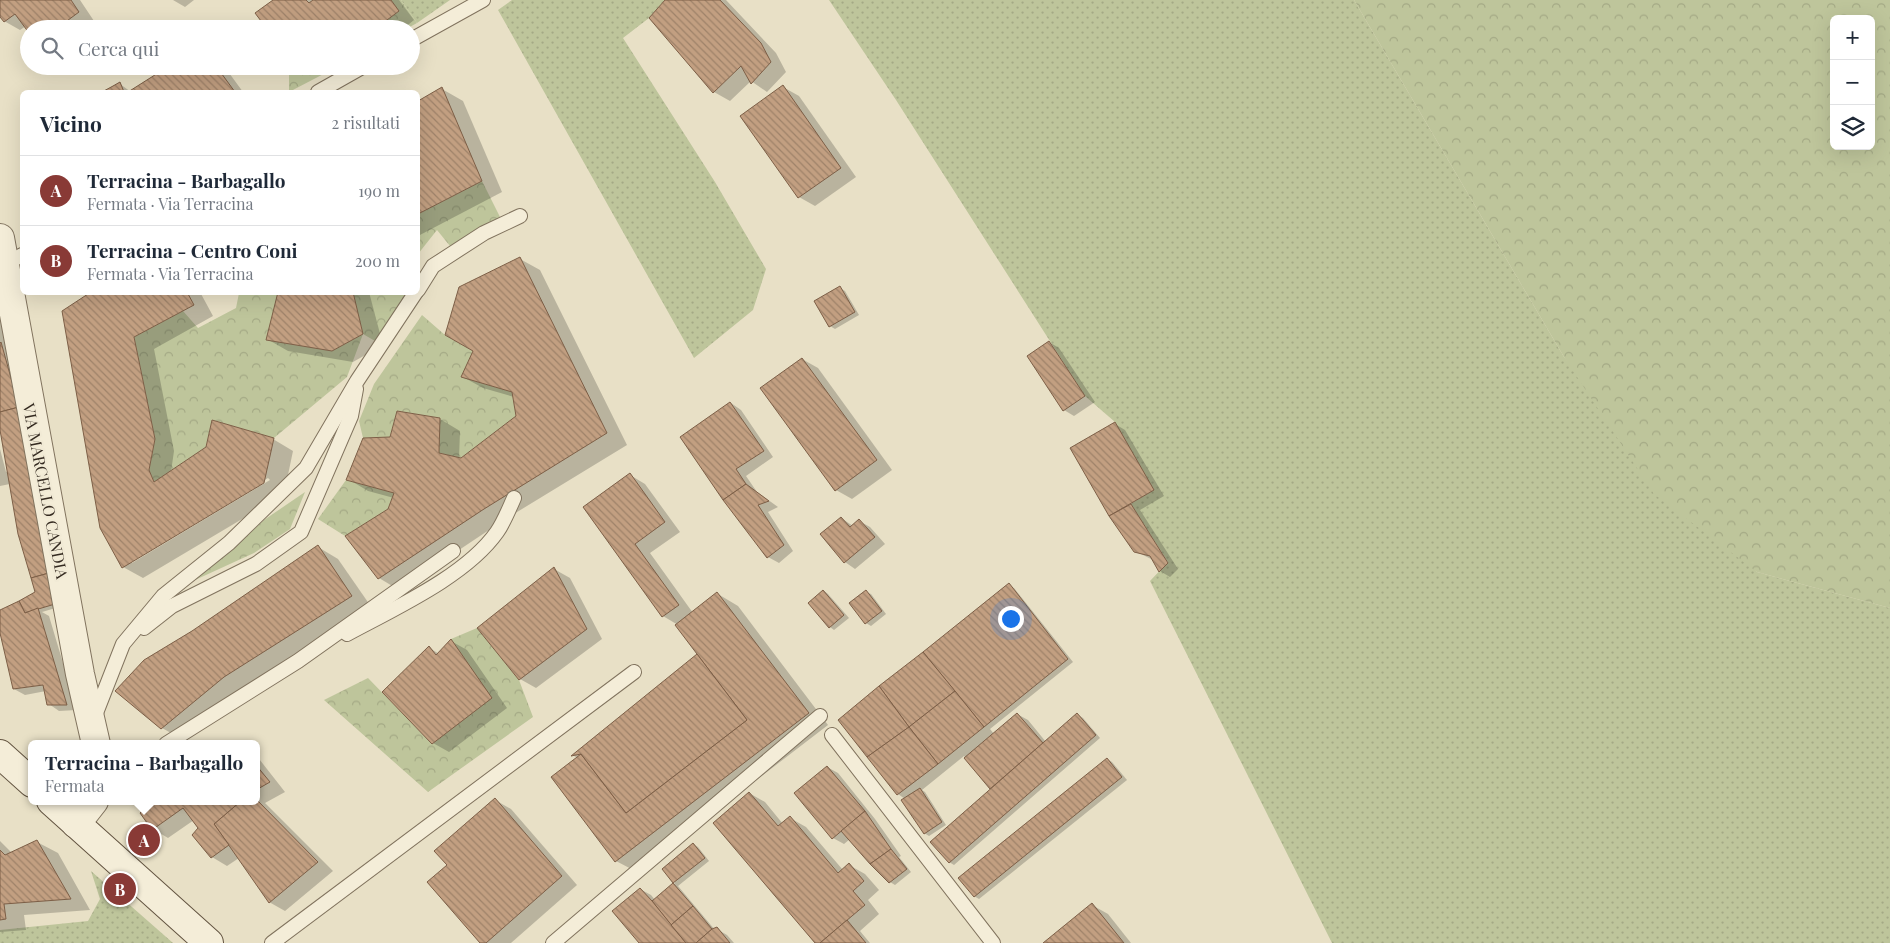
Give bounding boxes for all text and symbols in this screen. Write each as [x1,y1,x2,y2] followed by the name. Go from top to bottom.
[1830,15,1875,150] map controls
[1830,15,1875,60] button: +
[20,20,420,75] search box
[38,34,66,62] icon: search
[78,35,159,61] text: Cerca qui
[1830,60,1875,105] button: −
[1830,105,1875,150] button: layers
[40,109,102,137] text: Vicino
[332,112,400,133] text: 2 risultati
[87,167,286,193] text: Terracina - Barbagallo
[51,180,61,201] text: A
[358,180,400,201] text: 190 m
[87,193,253,214] text: Fermata · Via Terracina
[87,237,298,263] text: Terracina - Centro Coni
[51,250,61,271] text: B
[355,250,400,271] text: 200 m
[87,263,253,284] text: Fermata · Via Terracina
[19,401,73,581] street label: VIA MARCELLO CANDIA
[998,606,1024,632] your location
[28,740,260,805] popup
[45,749,243,775] text: Terracina - Barbagallo
[45,775,105,796] text: Fermata
[128,821,160,859] pin: A
[104,870,136,908] pin: B

